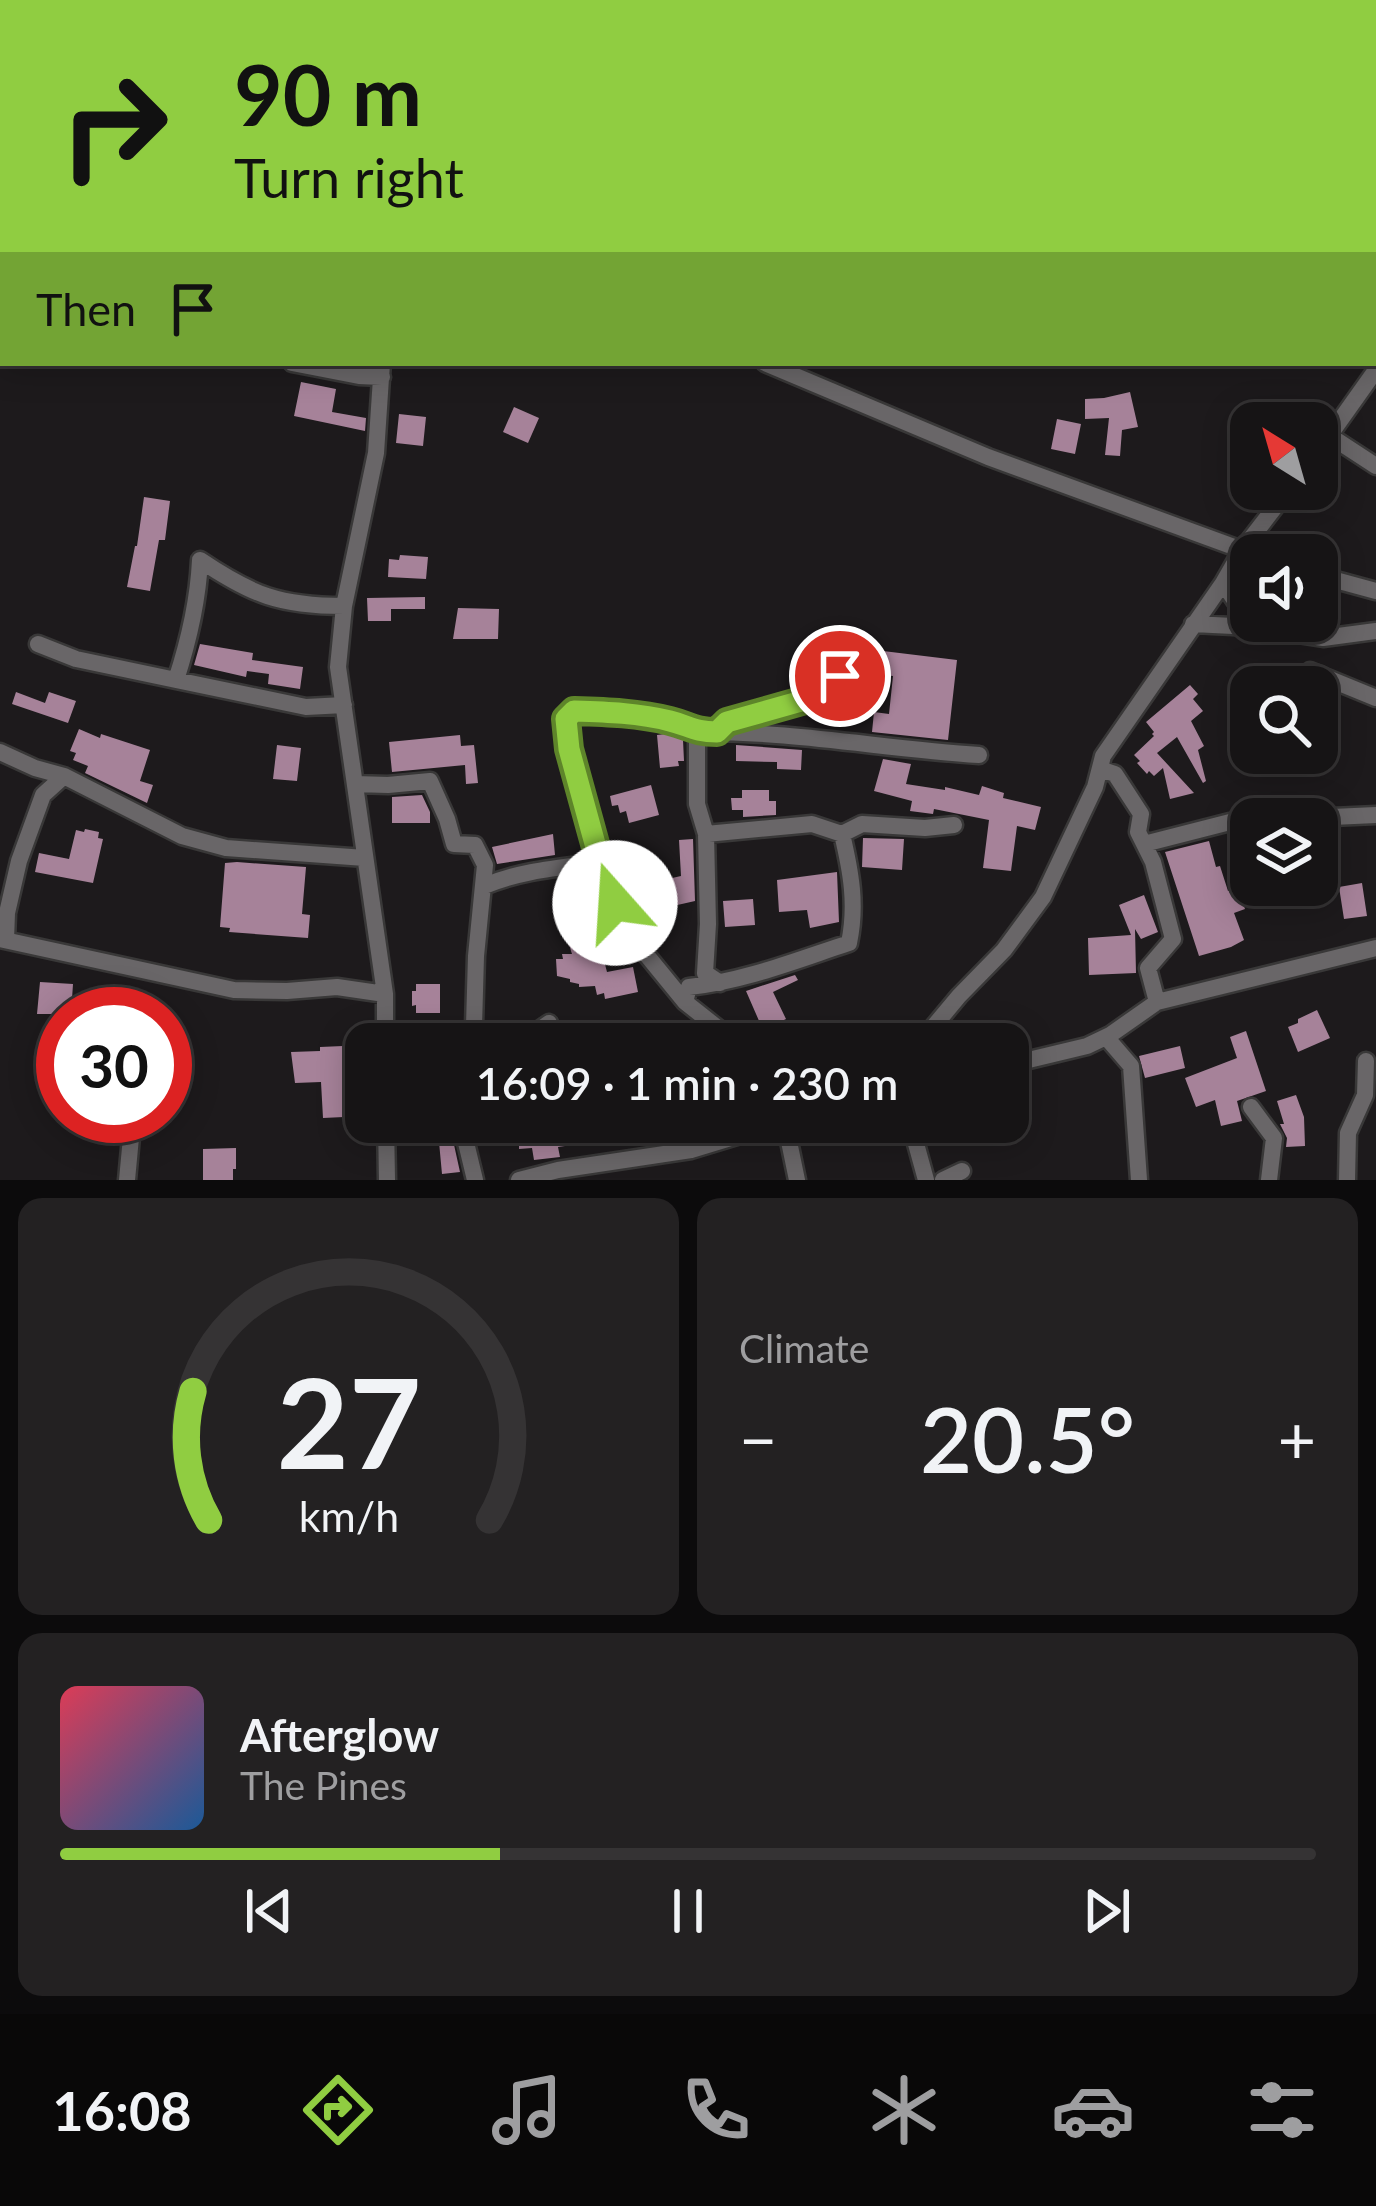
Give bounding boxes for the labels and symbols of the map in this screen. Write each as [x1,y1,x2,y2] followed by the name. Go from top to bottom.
[1230,402,1338,510] north arrow
[789,625,891,727] pin
[552,840,678,966] position arrow
[36,987,192,1143] speed limit sign: 30

